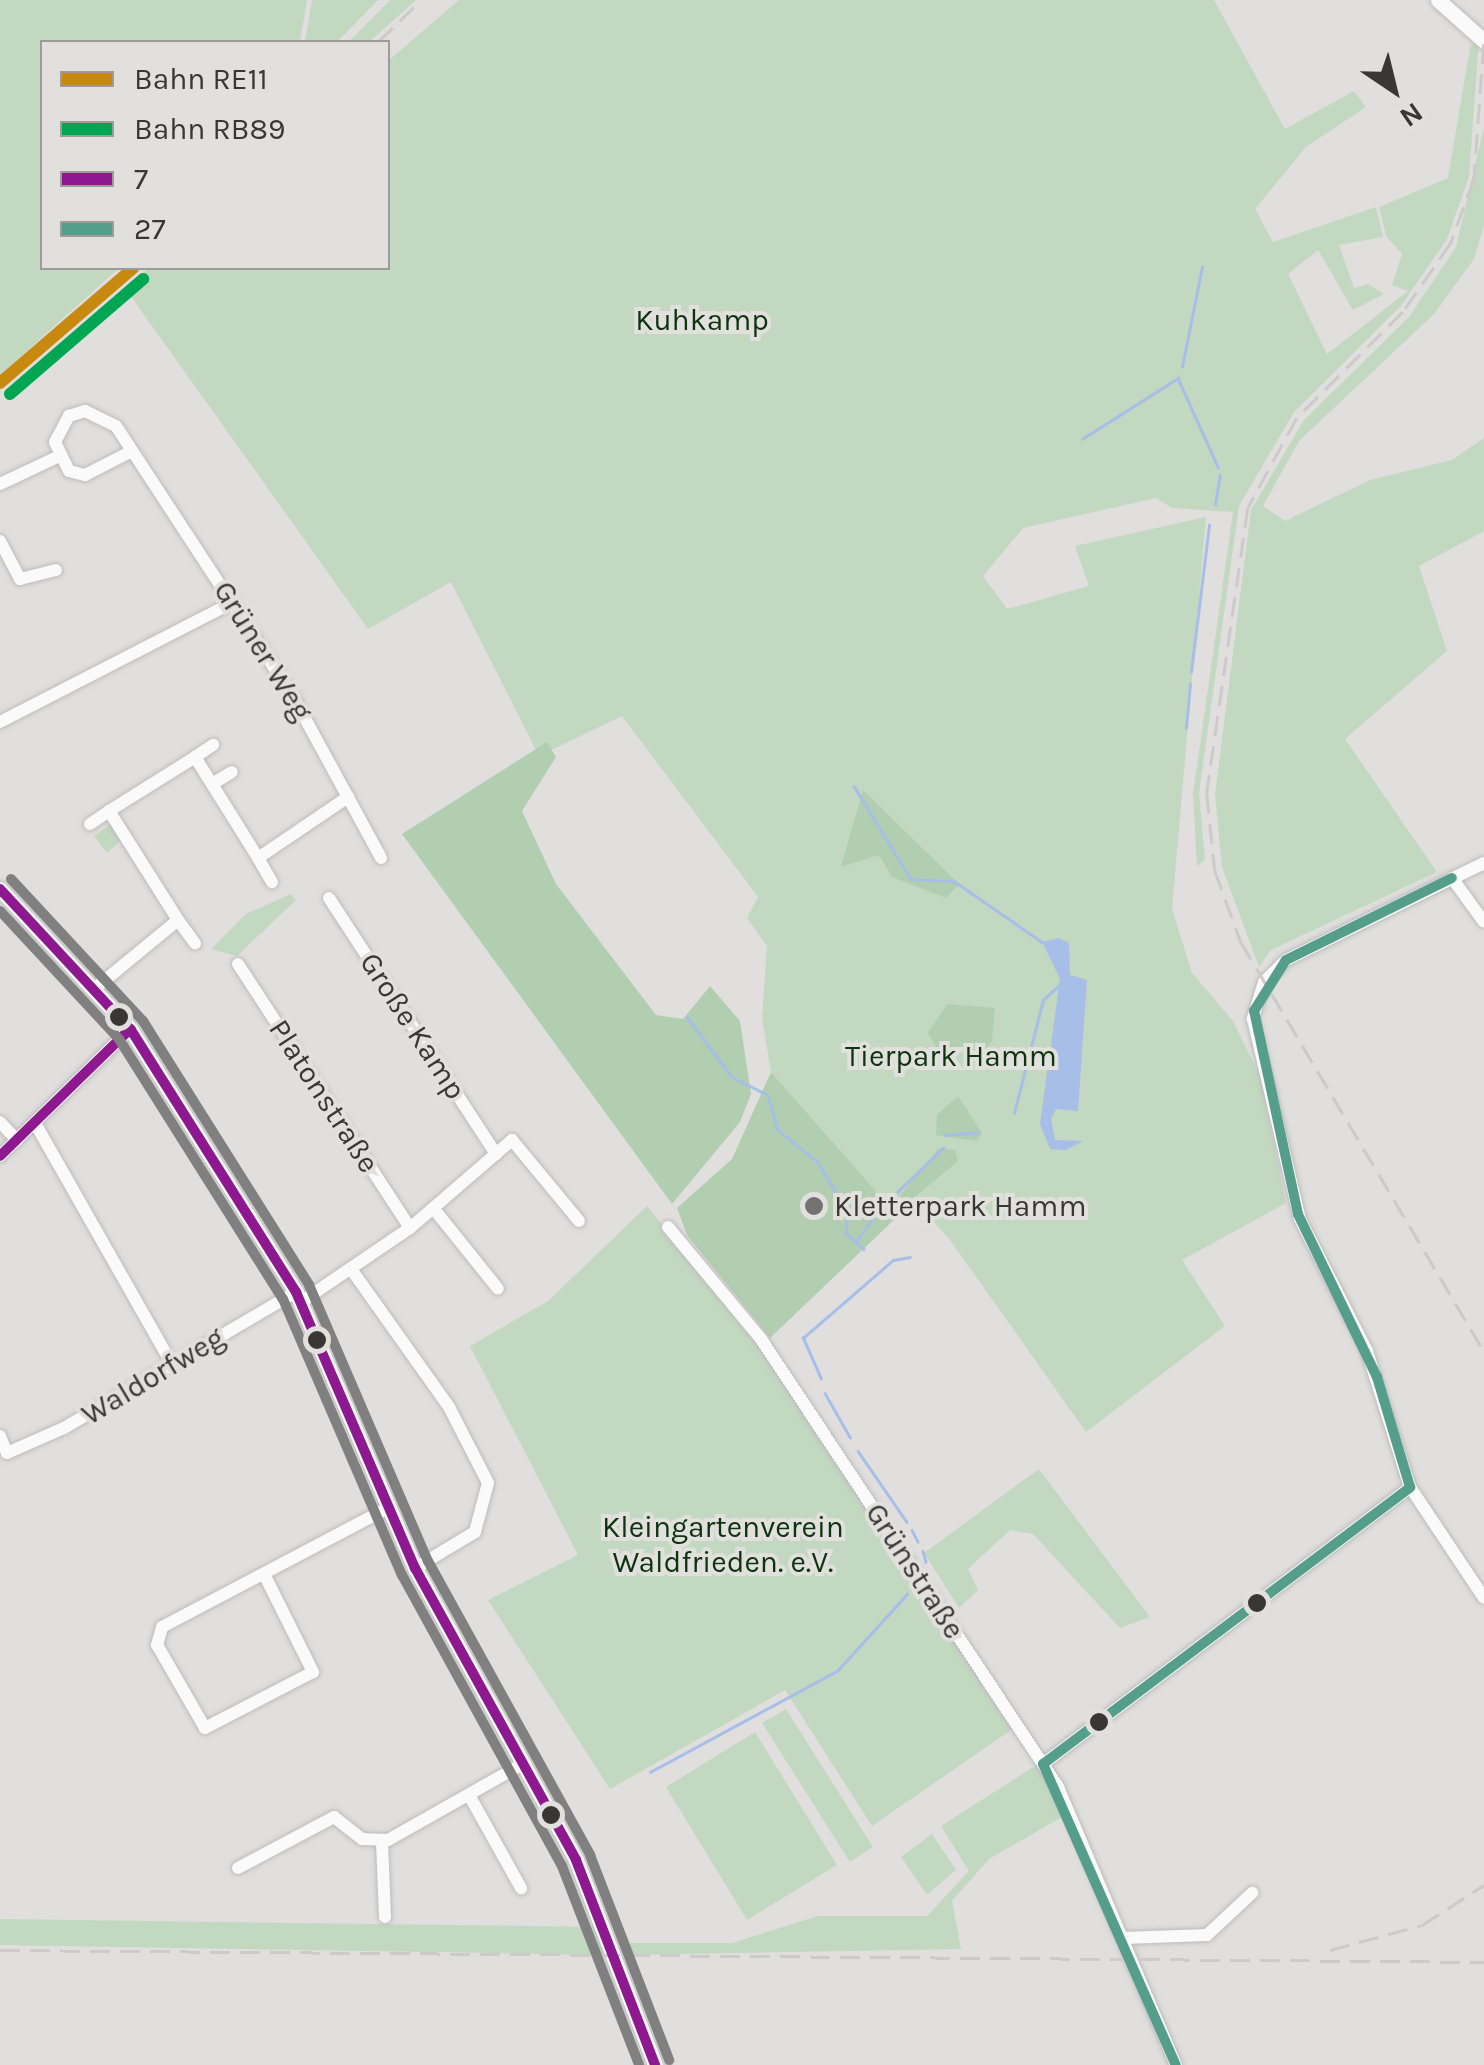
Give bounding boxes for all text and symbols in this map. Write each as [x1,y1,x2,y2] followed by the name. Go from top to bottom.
[40,40,390,270] legend
[1344,40,1444,140] north arrow
[134,61,268,97] text: Bahn RE11
[1394,96,1429,134] text: N
[134,111,285,147] text: Bahn RB89
[134,161,148,197] text: 7
[134,211,165,247] text: 27
[635,302,769,338] park label: Kuhkamp
[206,574,320,728] street label: Grüner Weg
[352,946,474,1106] street label: Große Kamp
[109,1007,129,1027] unlabelled marker
[261,1013,387,1179] street label: Platonstraße
[845,1038,1057,1074] park label: Tierpark Hamm
[834,1188,1086,1224] place label: Kletterpark Hamm
[803,1195,825,1217] marker: Kletterpark Hamm
[75,1319,231,1433] street label: Waldorfweg
[307,1330,327,1350] unlabelled marker
[858,1496,972,1646] street label: Grünstraße
[602,1509,844,1580] park label: Kleingartenverein Waldfrieden. e.V.
[1247,1593,1267,1613] unlabelled marker
[1089,1712,1109,1732] unlabelled marker
[541,1805,561,1825] unlabelled marker

